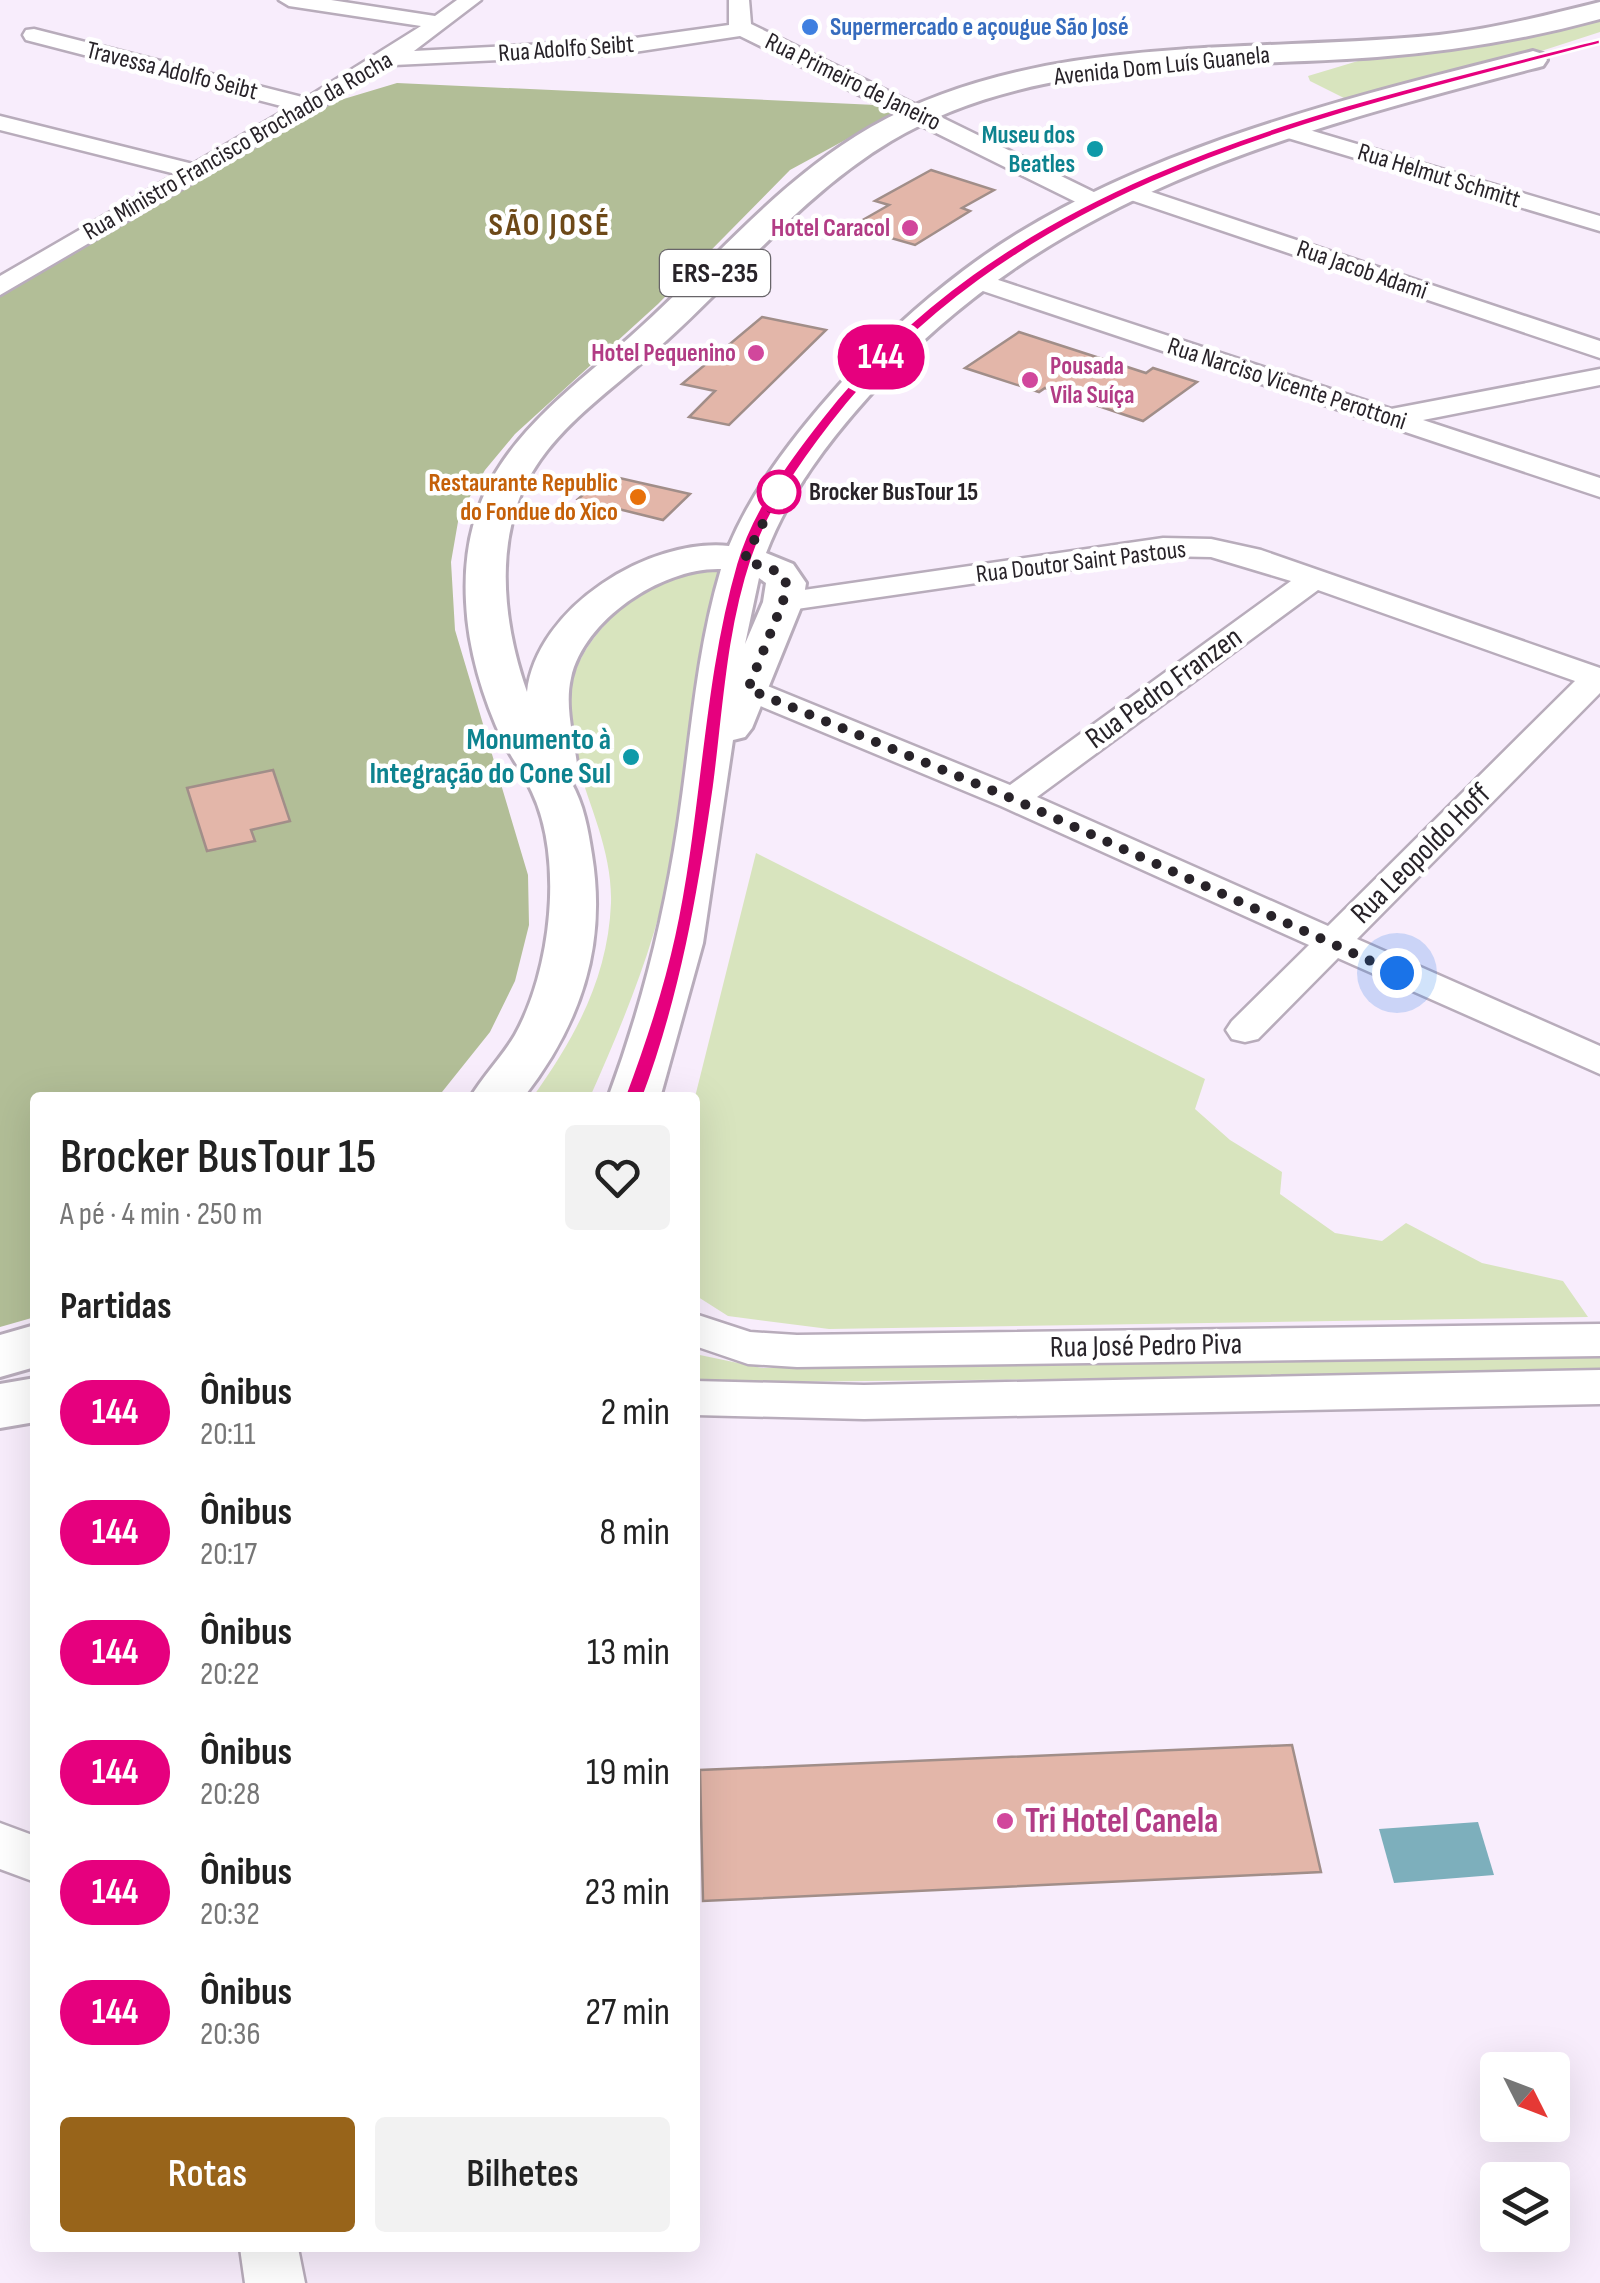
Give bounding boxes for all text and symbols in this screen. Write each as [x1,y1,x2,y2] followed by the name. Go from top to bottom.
[830,12,1129,43] place label: Supermercado e açougue São José
[799,16,821,38] marker: Supermercado e açougue São José
[760,26,946,138] street label: Rua Primeiro de Janeiro
[497,29,635,69] street label: Rua Adolfo Seibt
[83,35,261,107] street label: Travessa Adolfo Seibt
[1052,39,1271,93] street label: Avenida Dom Luís Guanela
[78,45,398,247] street label: Rua Ministro Francisco Brochado da Rocha
[982,120,1075,180] place label: Museu dos Beatles
[1354,137,1524,215] street label: Rua Helmut Schmitt
[1084,138,1106,160] marker: Museu dos Beatles
[489,206,611,245] district label: SÃO JOSÉ
[771,213,890,244] place label: Hotel Caracol
[899,217,921,239] marker: Hotel Caracol
[1293,233,1431,307] street label: Rua Jacob Adami
[660,250,770,296] road number: ERS-235
[824,324,938,390] line badge: 144
[1164,331,1410,437] street label: Rua Narciso Vicente Perottoni
[858,336,904,379] text: 144
[591,338,736,369] place label: Hotel Pequenino
[745,342,767,364] marker: Hotel Pequenino
[1050,351,1134,411] place label: Pousada Vila Suíça
[1019,369,1041,391] marker: Pousada Vila Suíça
[428,468,618,528] place label: Restaurante Republic do Fondue do Xico
[758,471,800,513] marker: Brocker BusTour 15
[809,477,978,508] place label: Brocker BusTour 15
[627,486,649,508] marker: Restaurante Republic do Fondue do Xico
[974,534,1188,590] street label: Rua Doutor Saint Pastous
[1079,619,1249,757] street label: Rua Pedro Franzen
[369,722,611,792] place label: Monumento à Integração do Cone Sul
[620,746,642,768] marker: Monumento à Integração do Cone Sul
[1344,776,1499,931] street label: Rua Leopoldo Hoff
[1372,948,1422,998] your location
[565,1125,670,1230] button: heart
[60,1129,376,1186] text: Brocker BusTour 15
[60,1195,263,1234] text: A pé · 4 min · 250 m
[60,1284,172,1329] text: Partidas
[1049,1326,1243,1366] street label: Rua José Pedro Piva
[200,1370,292,1415] text: Ônibus
[601,1390,670,1435] text: 2 min
[92,1391,138,1434] text: 144
[200,1415,256,1454] text: 20:11
[200,1490,292,1535] text: Ônibus
[600,1510,670,1555] text: 8 min
[92,1511,138,1554] text: 144
[200,1535,257,1574] text: 20:17
[200,1610,292,1655] text: Ônibus
[587,1630,670,1675] text: 13 min
[92,1631,138,1674] text: 144
[200,1655,260,1694] text: 20:22
[200,1730,292,1775] text: Ônibus
[586,1750,670,1795] text: 19 min
[92,1751,138,1794] text: 144
[200,1775,260,1814] text: 20:28
[1025,1800,1218,1843] place label: Tri Hotel Canela
[994,1810,1016,1832] marker: Tri Hotel Canela
[200,1850,292,1895] text: Ônibus
[585,1870,670,1915] text: 23 min
[92,1871,138,1914] text: 144
[200,1895,260,1934] text: 20:32
[200,1970,292,2015] text: Ônibus
[585,1990,670,2035] text: 27 min
[92,1991,138,2034] text: 144
[200,2015,261,2054] text: 20:36
[1480,2052,1570,2142] north arrow
[1480,2052,1570,2252] map controls
[60,2117,355,2232] button: Rotas
[375,2117,670,2232] button: Bilhetes
[1480,2162,1570,2252] button: layers

